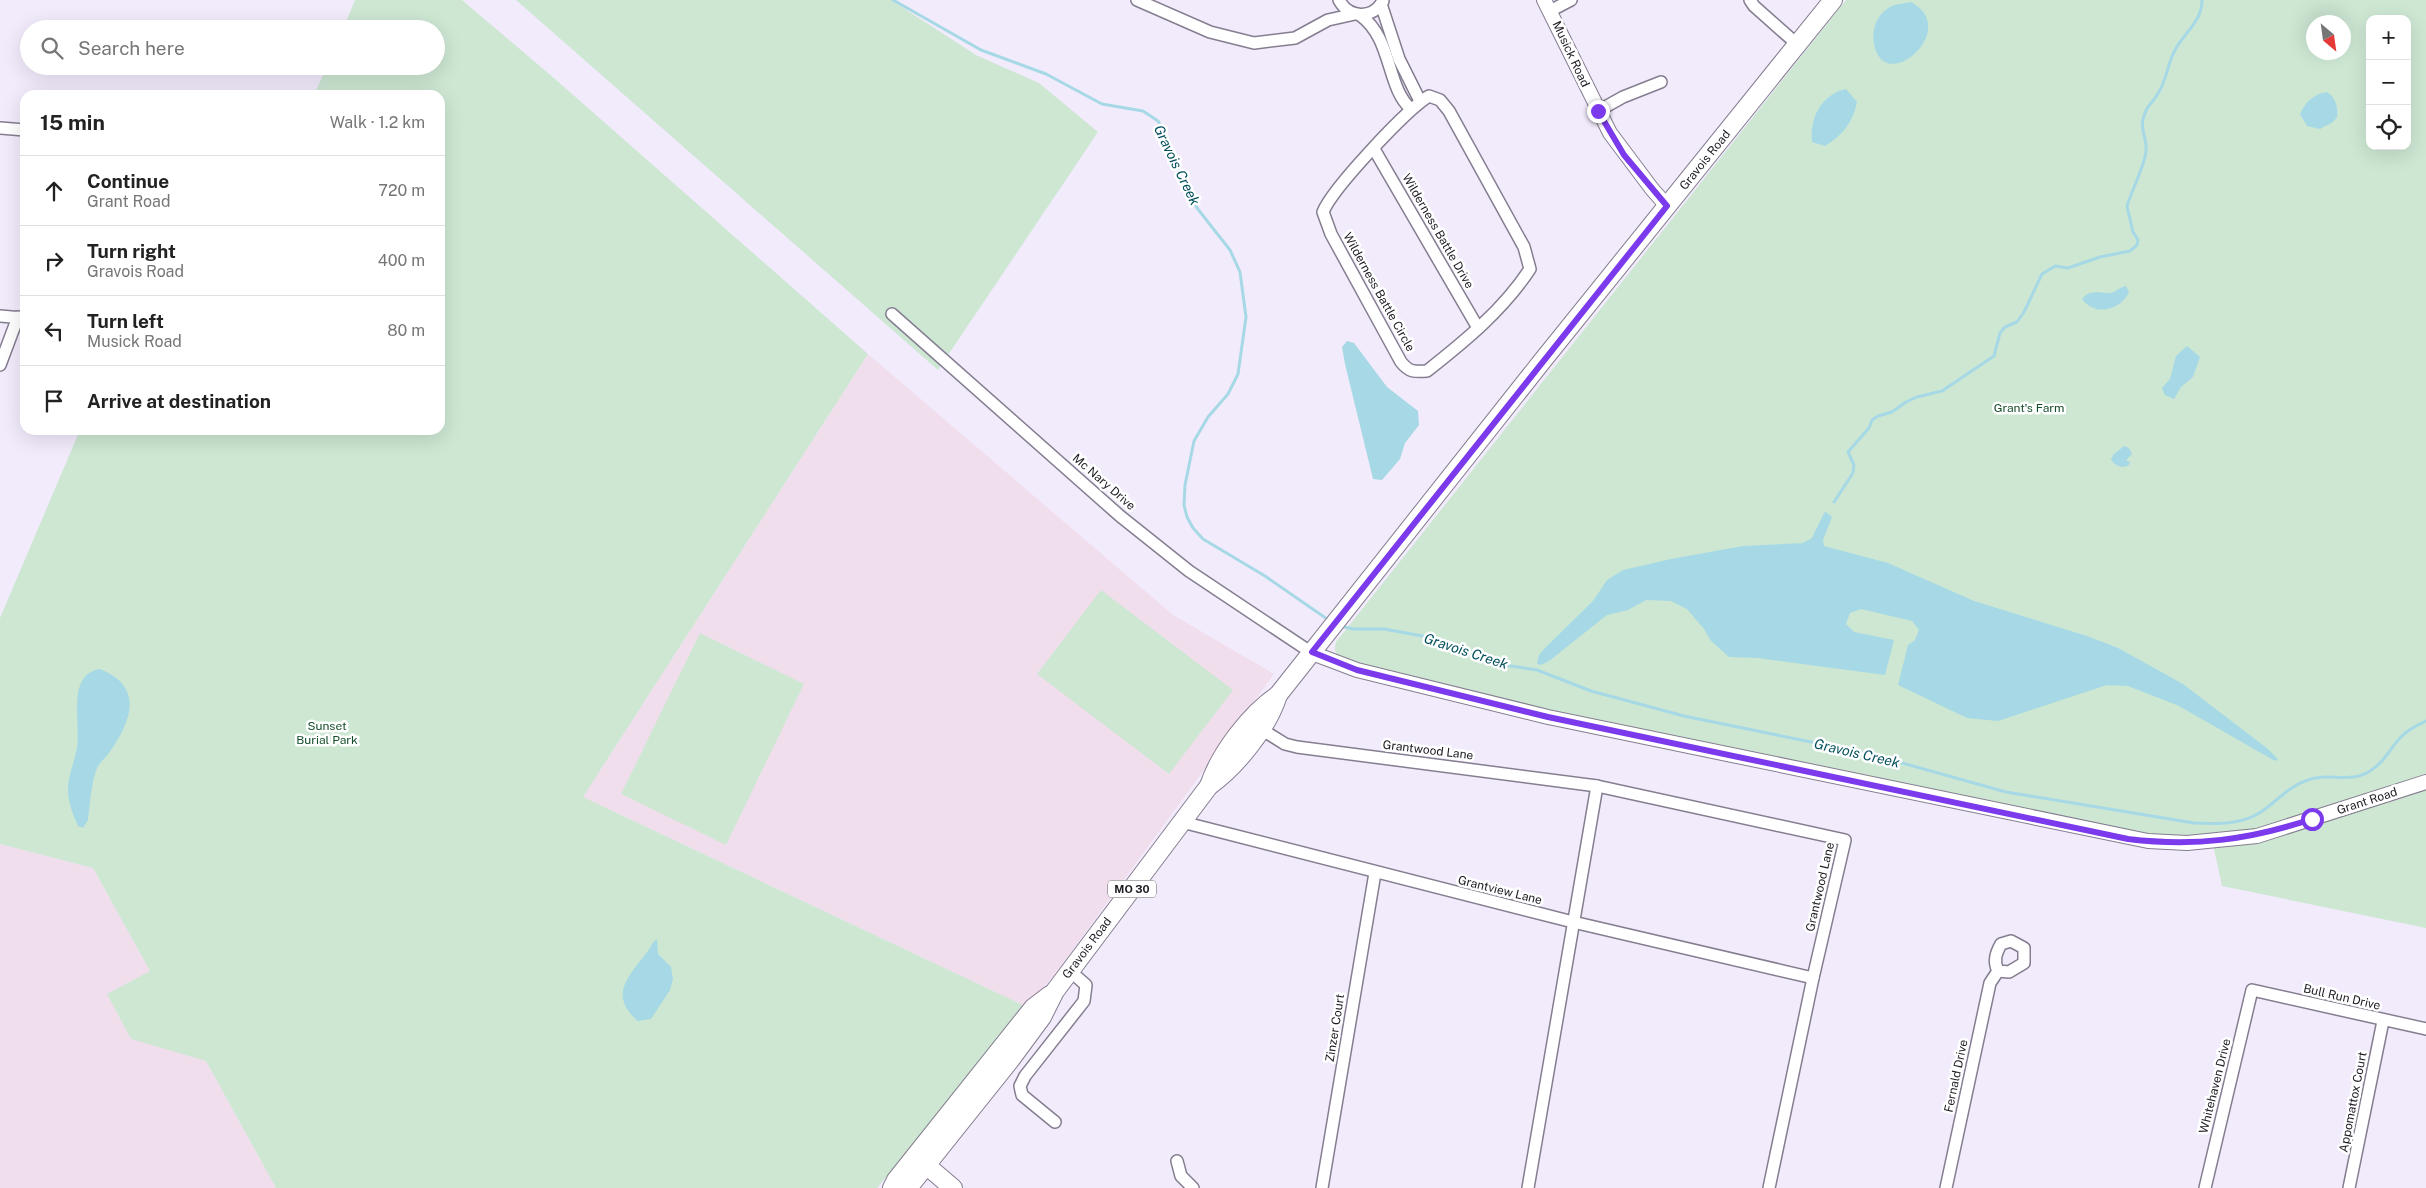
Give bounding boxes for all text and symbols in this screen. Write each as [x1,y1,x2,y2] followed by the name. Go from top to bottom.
[2306,15,2351,60] north arrow
[2366,15,2411,150] map controls
[2366,15,2411,60] button: +
[1550,19,1592,89] street label: Musick Road
[20,20,445,75] search box
[38,34,66,62] icon: search
[78,37,185,59] text: Search here
[2366,60,2411,105] button: −
[1587,100,1610,123] route end
[2366,105,2411,150] button: locate
[40,110,105,135] text: 15 min
[330,113,425,132] text: Walk · 1.2 km
[1151,122,1204,208] water label: Gravois Creek
[1677,127,1733,193] street label: Gravois Road
[87,170,169,192] text: Continue
[1399,171,1477,291] street label: Wilderness Battle Drive
[40,177,68,205] icon: ahead
[378,181,425,200] text: 720 m
[87,192,170,211] text: Grant Road
[1340,230,1418,354] street label: Wilderness Battle Circle
[87,240,176,262] text: Turn right
[40,247,68,275] icon: right
[378,251,425,270] text: 400 m
[87,262,184,281] text: Gravois Road
[87,310,164,332] text: Turn left
[40,317,68,345] icon: left
[387,321,425,340] text: 80 m
[87,332,182,351] text: Musick Road
[40,387,68,415] icon: arrive
[87,390,271,412] text: Arrive at destination
[1994,401,2064,415] park label: Grant's Farm
[1070,451,1138,513] street label: Mc Nary Drive
[1422,630,1510,672] water label: Gravois Creek
[296,719,358,747] park label: Sunset Burial Park
[1813,735,1902,771] water label: Gravois Creek
[1382,737,1474,763] street label: Grantwood Lane
[2335,785,2399,817] street label: Grant Road
[2301,808,2324,831] route start
[1803,841,1837,933] street label: Grantwood Lane
[1456,873,1544,907] street label: Grantview Lane
[1108,881,1156,898] road number: MO 30
[1060,915,1114,981] street label: Gravois Road
[2302,981,2382,1013] street label: Bull Run Drive
[1323,993,1347,1063] street label: Zinzer Court
[2196,1037,2234,1135] street label: Whitehaven Drive
[1941,1038,1971,1114] street label: Fernald Drive
[2336,1050,2370,1154] street label: Appomattox Court

